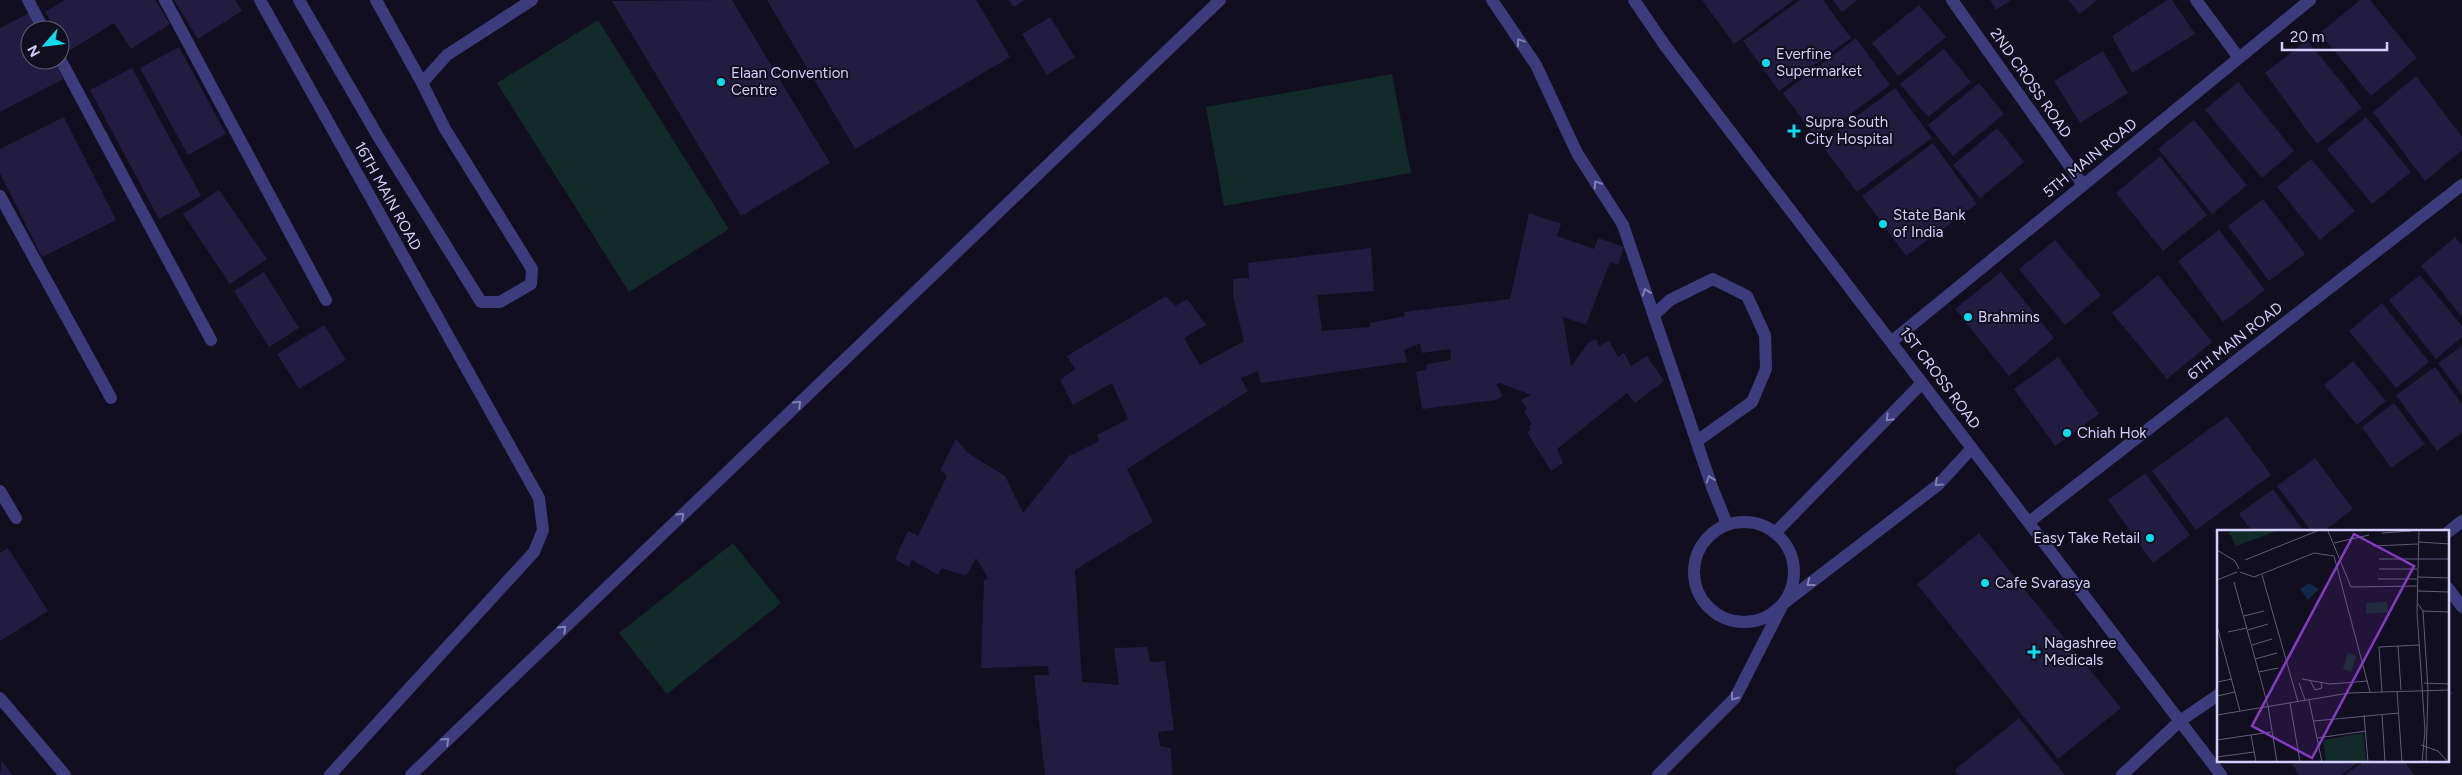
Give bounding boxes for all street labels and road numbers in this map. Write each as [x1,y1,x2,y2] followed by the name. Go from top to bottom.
[1986,25,2076,141] street label: 2ND CROSS ROAD
[2039,115,2141,201] street label: 5TH MAIN ROAD
[351,138,425,254] street label: 16TH MAIN ROAD
[2184,298,2286,384] street label: 6TH MAIN ROAD
[1896,324,1984,432] street label: 1ST CROSS ROAD

